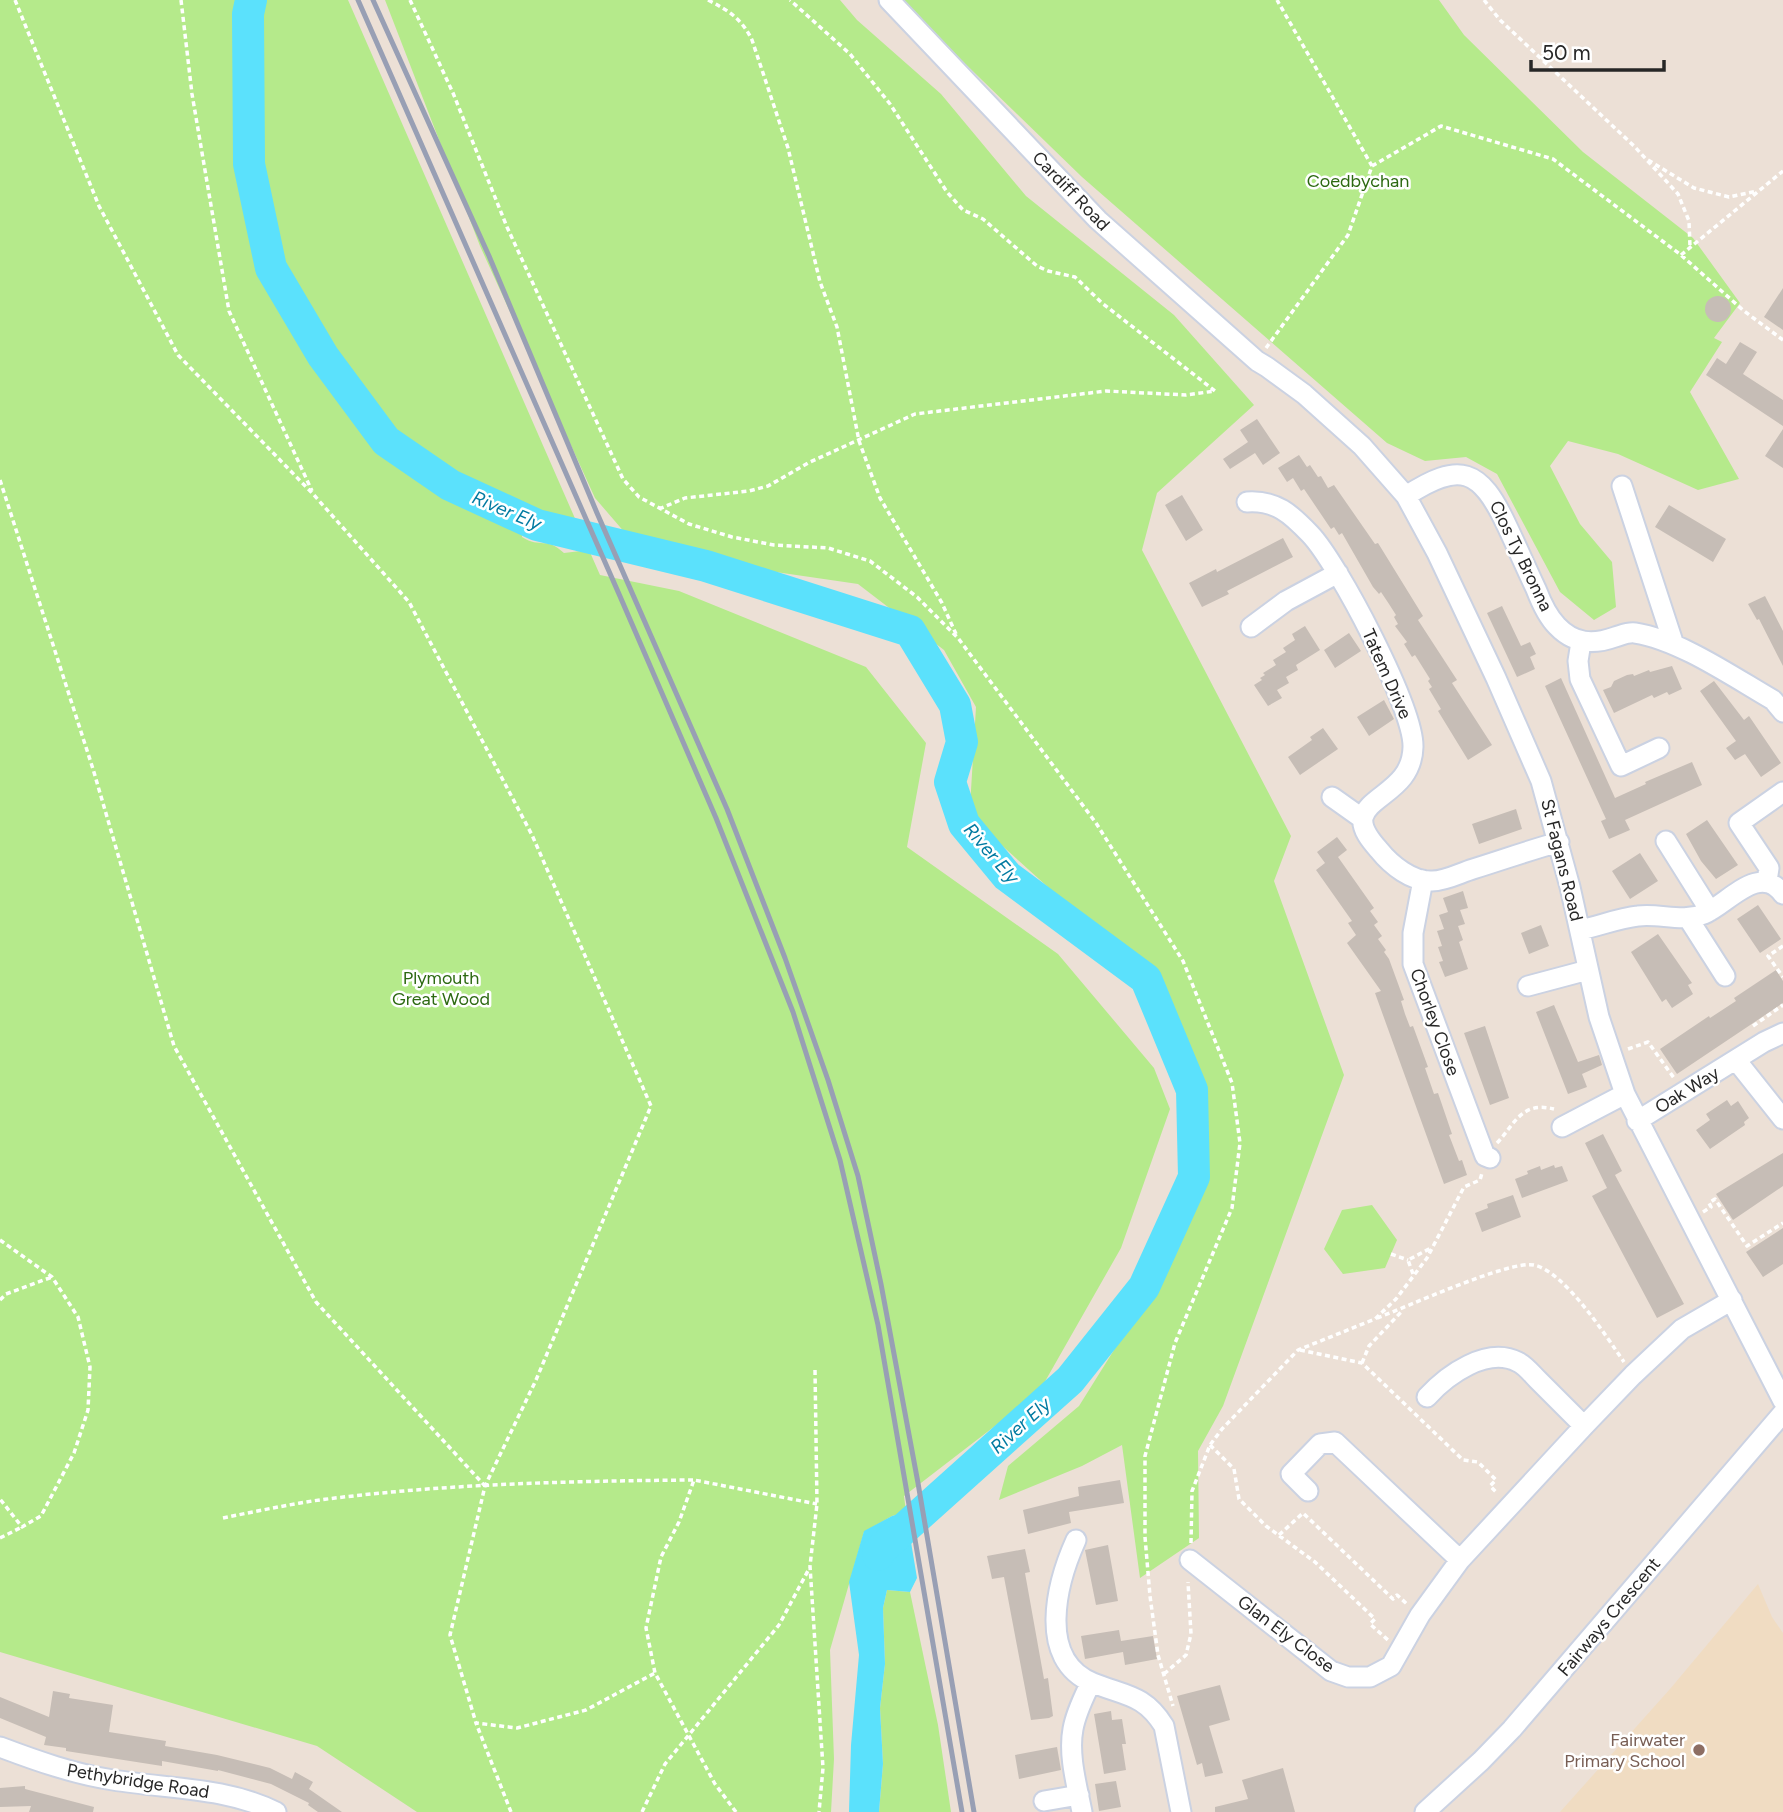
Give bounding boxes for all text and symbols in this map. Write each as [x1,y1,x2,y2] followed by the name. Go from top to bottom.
[1531,28,1664,72] scale bar
[1542,40,1591,65] text: 50 m
[1028,147,1114,235] street label: Cardiff Road
[1307,170,1409,192] park label: Coedbychan
[469,486,546,536] water label: River Ely
[1485,497,1557,615] street label: Clos Ty Bronna
[1357,626,1417,722] street label: Tatem Drive
[1536,797,1588,923] street label: St Fagans Road
[959,818,1025,889] water label: River Ely
[1405,965,1465,1079] street label: Chorley Close
[392,967,490,1010] park label: Plymouth Great Wood
[1651,1061,1724,1118] street label: Oak Way
[986,1392,1056,1458] water label: River Ely
[1553,1553,1665,1681] street label: Fairways Crescent
[1233,1590,1339,1678] street label: Glan Ely Close
[1564,1729,1685,1772] place label: Fairwater Primary School
[1691,1742,1707,1758] marker: Fairwater Primary School
[65,1759,211,1803] street label: Pethybridge Road

